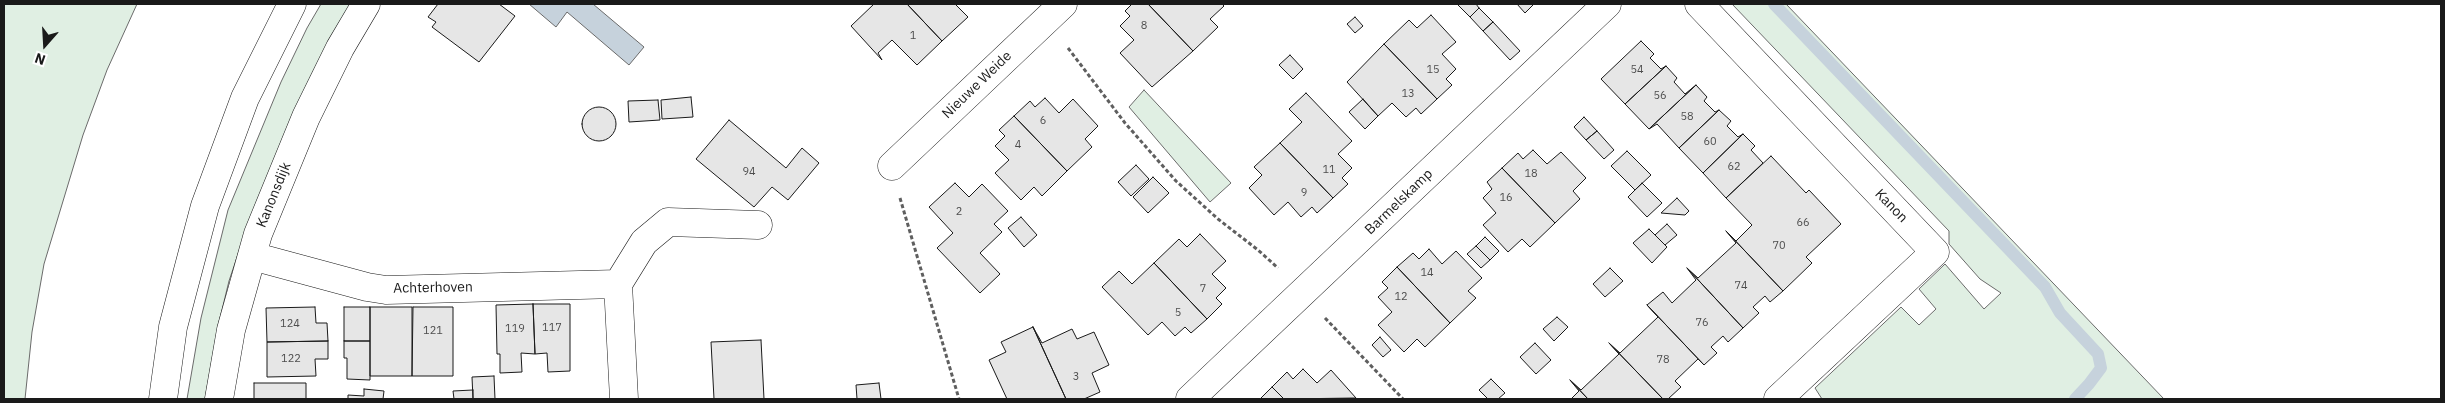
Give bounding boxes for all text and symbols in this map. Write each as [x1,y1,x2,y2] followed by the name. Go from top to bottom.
[1141,19,1147,33] house number: 8
[20,20,70,70] north arrow
[910,29,916,43] house number: 1
[939,48,1015,122] street label: Nieuwe Weide
[32,49,48,69] text: N
[1426,63,1440,77] house number: 15
[1630,63,1644,77] house number: 54
[1401,87,1415,101] house number: 13
[1653,89,1667,103] house number: 56
[1680,110,1694,124] house number: 58
[1040,114,1046,128] house number: 6
[1703,135,1717,149] house number: 60
[1015,138,1021,152] house number: 4
[253,160,295,230] street label: Kanonsdijk
[1727,160,1741,174] house number: 62
[1322,163,1336,177] house number: 11
[742,165,756,179] house number: 94
[1362,166,1436,238] street label: Barmelskamp
[1524,167,1538,181] house number: 18
[1301,186,1307,200] house number: 9
[1871,186,1911,226] street label: Kanon
[1499,191,1513,205] house number: 16
[956,205,962,219] house number: 2
[1796,216,1810,230] house number: 66
[1772,239,1786,253] house number: 70
[1420,266,1434,280] house number: 14
[393,279,473,297] street label: Achterhoven
[1734,279,1748,293] house number: 74
[1200,282,1206,296] house number: 7
[1394,290,1408,304] house number: 12
[1175,306,1181,320] house number: 5
[1695,316,1709,330] house number: 76
[280,317,300,331] house number: 124
[542,321,562,335] house number: 117
[505,322,525,336] house number: 119
[423,324,443,338] house number: 121
[281,352,301,366] house number: 122
[1656,353,1670,367] house number: 78
[1073,370,1079,384] house number: 3

